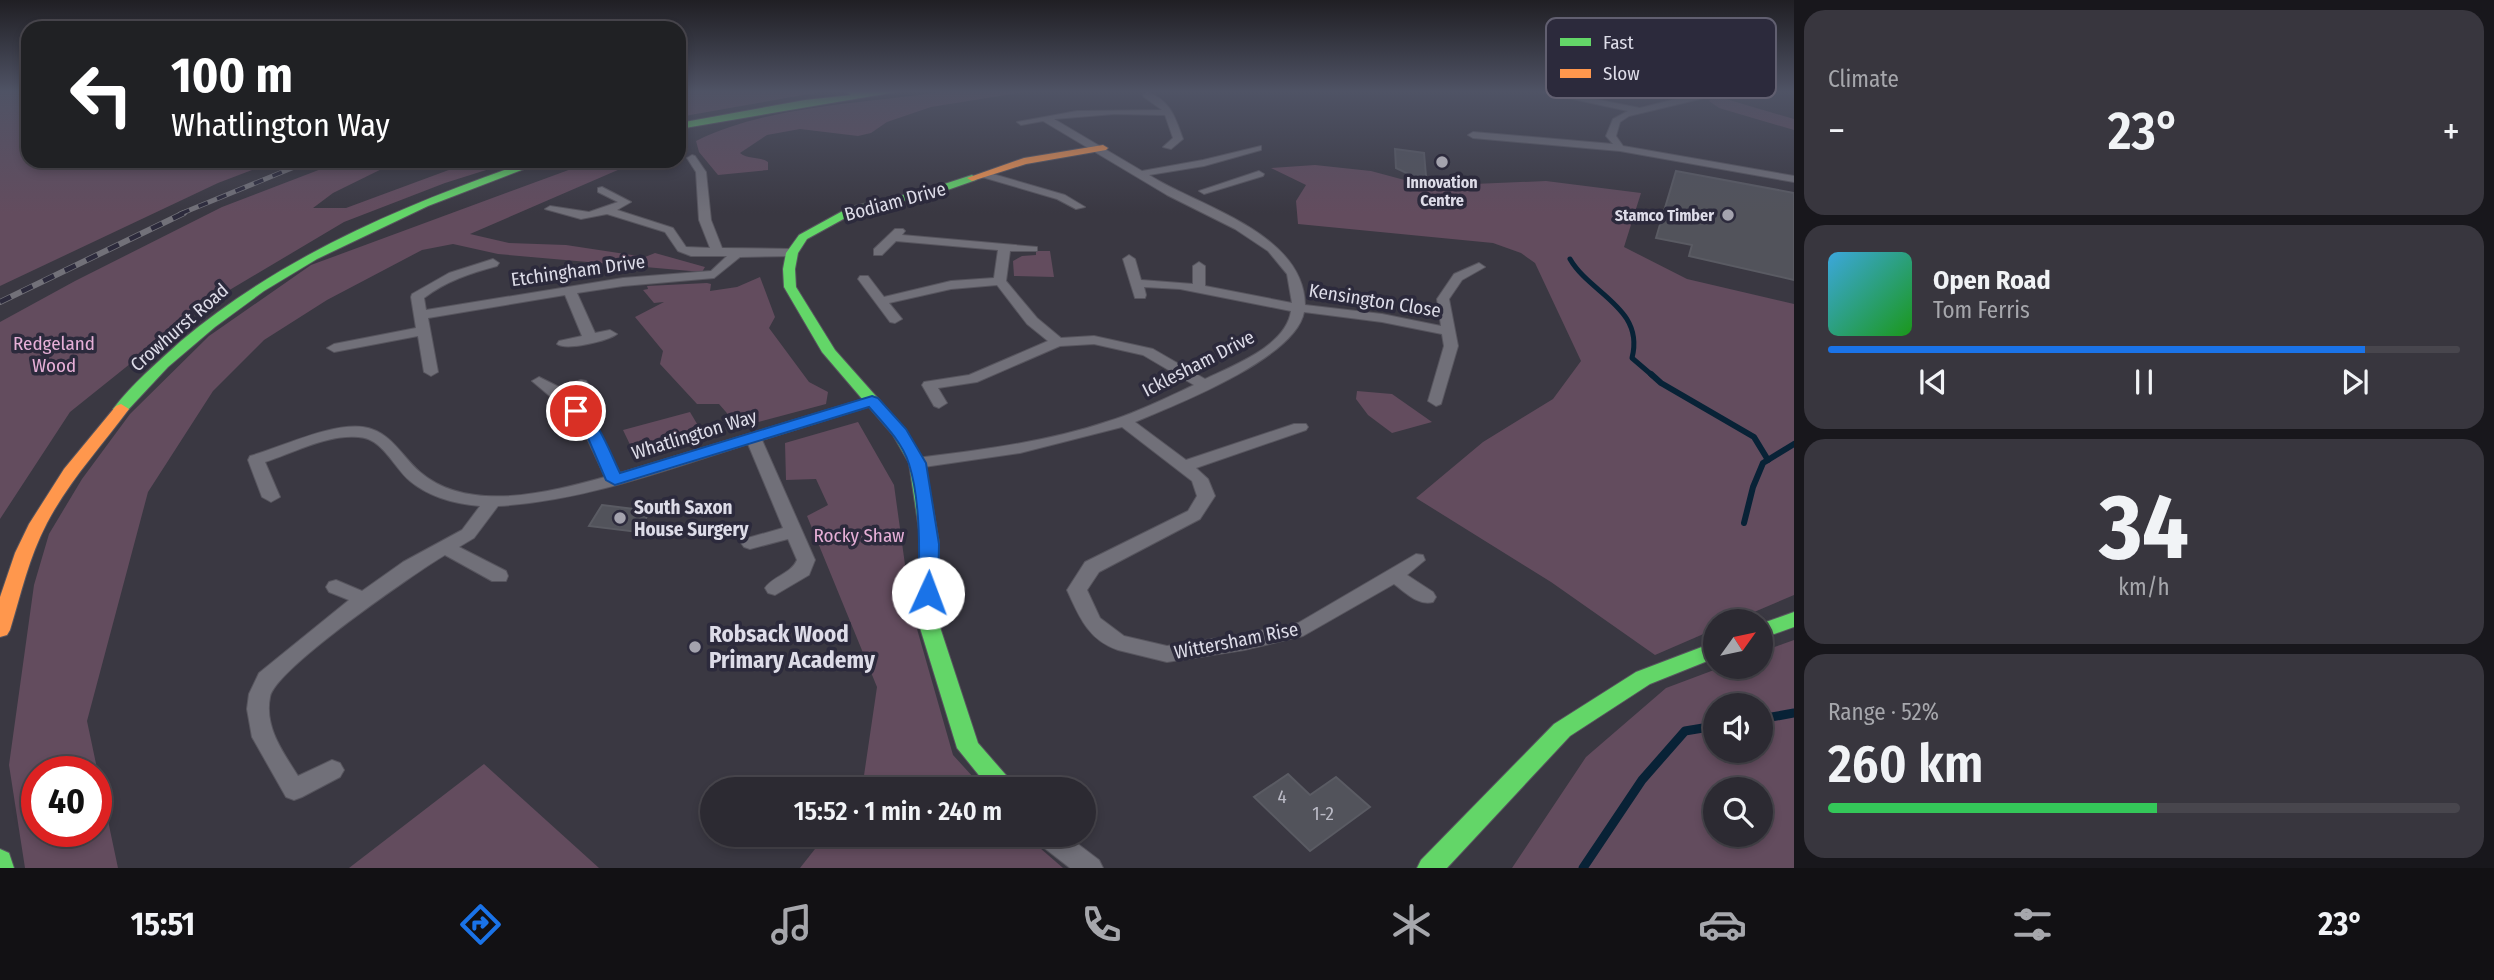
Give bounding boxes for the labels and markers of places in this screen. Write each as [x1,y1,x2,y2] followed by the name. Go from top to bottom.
[1434,154,1450,170] marker: Innovation Centre
[1406,173,1478,210] place label: Innovation Centre
[1615,206,1714,225] place label: Stamco Timber
[1720,207,1736,223] marker: Stamco Timber
[546,381,606,441] pin
[634,496,749,541] place label: South Saxon House Surgery
[612,510,628,526] marker: South Saxon House Surgery
[709,620,876,674] place label: Robsack Wood Primary Academy
[687,639,703,655] marker: Robsack Wood Primary Academy

